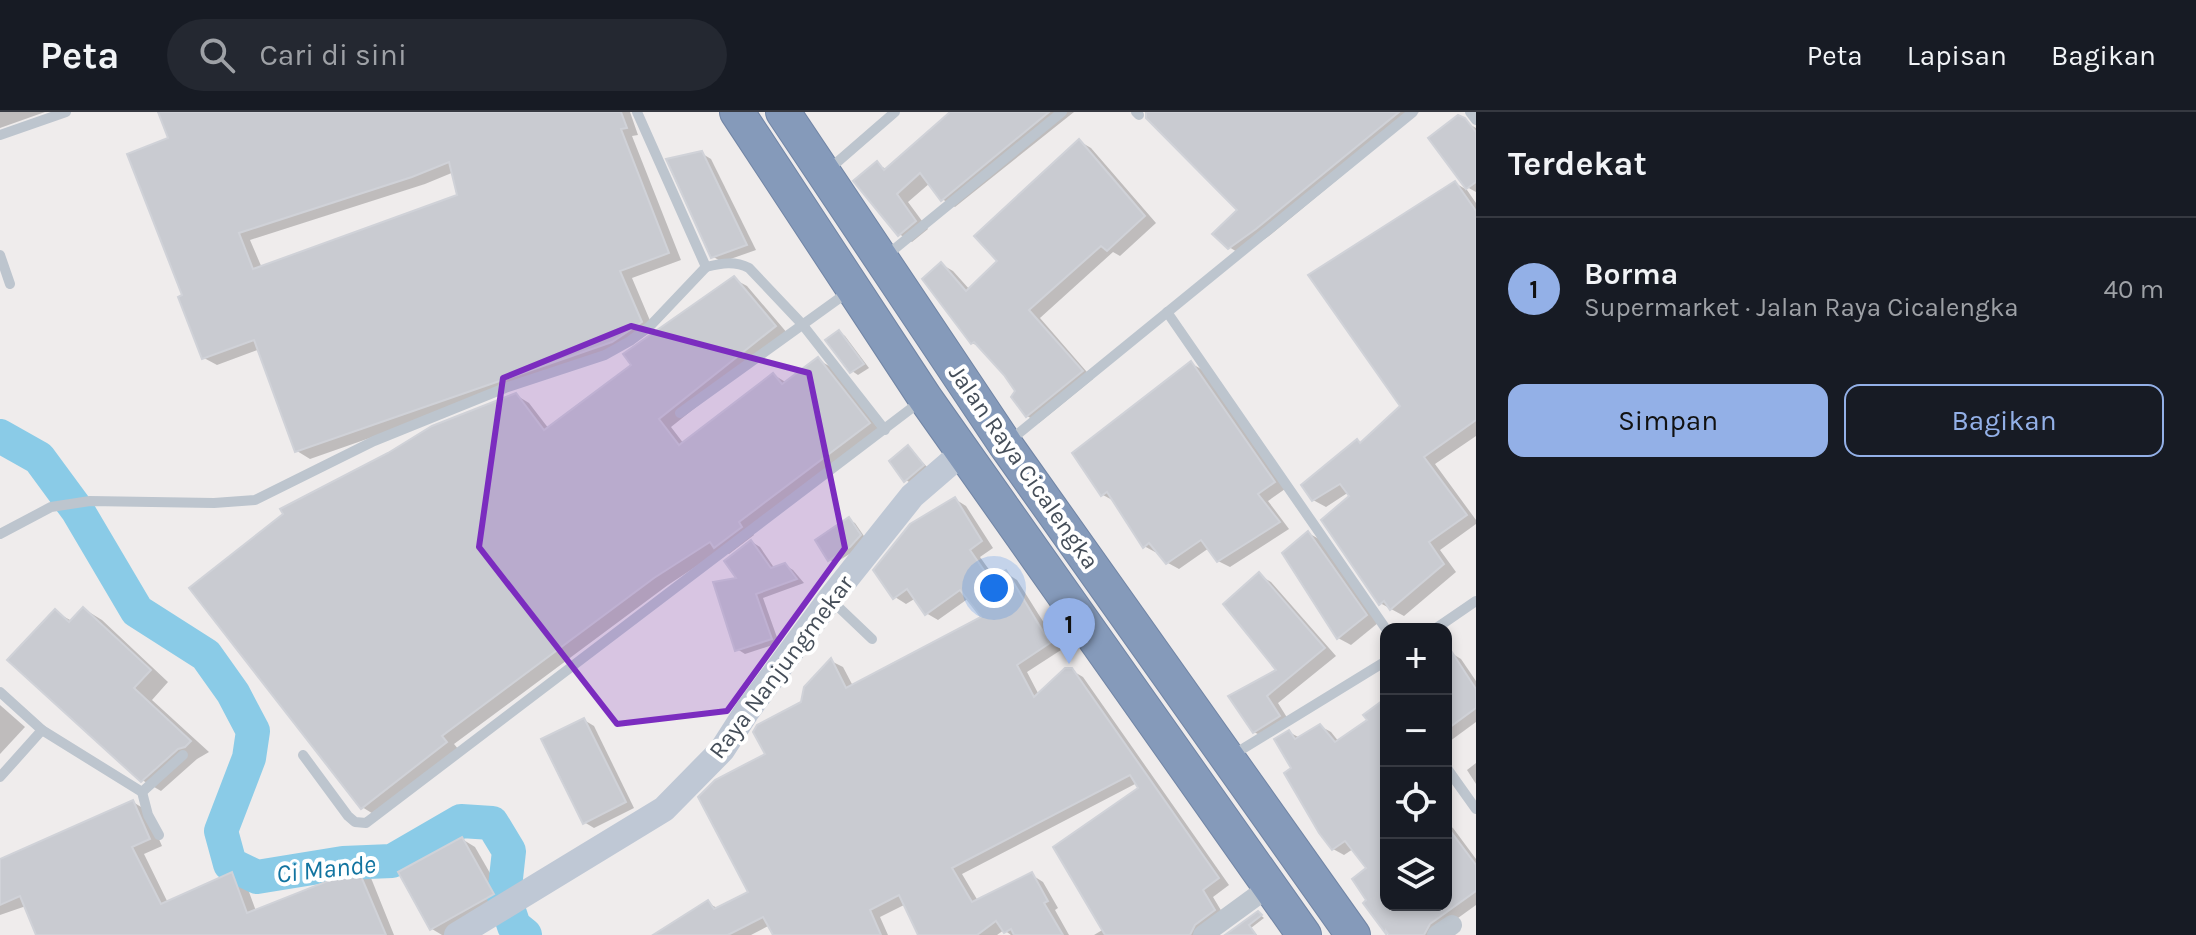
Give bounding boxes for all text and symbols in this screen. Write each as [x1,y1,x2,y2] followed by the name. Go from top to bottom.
[167,19,727,91] search box
[40,33,119,78] text: Peta
[195,33,239,77] icon: search
[259,37,407,73] text: Cari di sini
[1807,39,1863,72] text: Peta
[1907,39,2007,72] text: Lapisan
[2051,39,2156,72] text: Bagikan
[1508,144,1647,184] text: Terdekat
[1584,256,1678,292] text: Borma
[1529,274,1539,305] text: 1
[2104,274,2164,305] text: 40 m
[1584,292,2019,323] text: Supermarket · Jalan Raya Cicalengka
[943,360,1105,574] street label: Jalan Raya Cicalengka
[1508,384,1828,457] button: Simpan
[1844,384,2164,457] button: Bagikan
[974,568,1014,608] your location
[703,570,859,764] street label: Raya Nanjungmekar
[1043,598,1095,664] pin: 1
[1380,623,1452,911] map controls
[1380,623,1452,695] button: +
[1380,695,1452,767] button: −
[1380,767,1452,839] button: locate
[1380,839,1452,911] button: layers
[275,848,377,890] water label: Ci Mande

